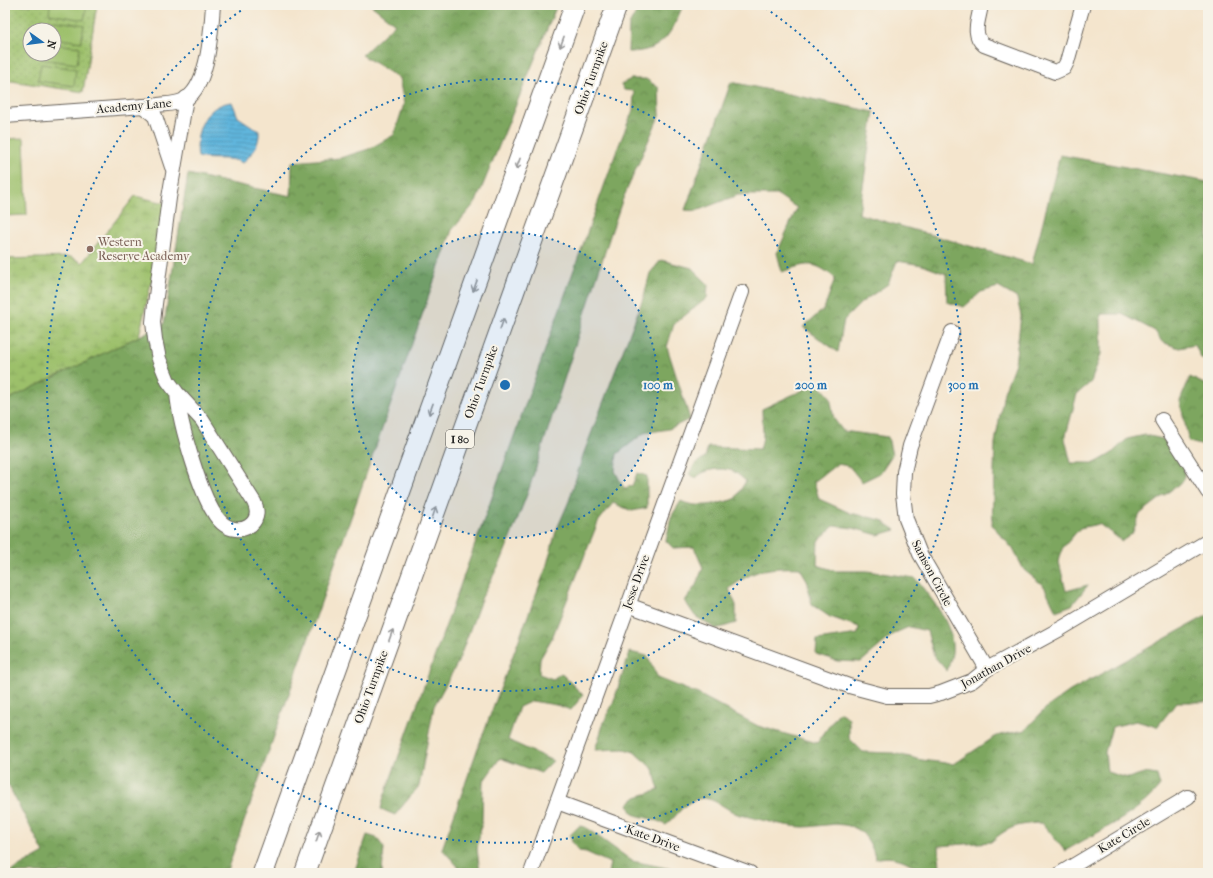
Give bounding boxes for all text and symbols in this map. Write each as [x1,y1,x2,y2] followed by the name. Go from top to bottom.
[22,22,62,62] north arrow
[558,35,566,47] one-way arrow
[44,39,59,51] text: N
[571,39,611,117] street label: Ohio Turnpike
[95,96,172,116] street label: Academy Lane
[514,158,522,170] one-way arrow
[97,235,190,263] place label: Western Reserve Academy
[85,244,95,254] marker: Western Reserve Academy
[470,280,478,292] one-way arrow
[498,319,506,331] one-way arrow
[461,343,501,421] street label: Ohio Turnpike
[498,378,512,392] centre of rings
[643,378,674,392] text: 100 m
[795,378,828,392] text: 200 m
[948,378,979,393] text: 300 m
[426,402,434,414] one-way arrow
[446,430,474,448] road number: I 80
[431,506,438,519] one-way arrow
[909,538,955,608] street label: Samson Circle
[619,553,652,612] street label: Jesse Drive
[387,630,395,642] one-way arrow
[958,641,1034,692] street label: Jonathan Drive
[351,648,391,726] street label: Ohio Turnpike
[1095,814,1153,856] street label: Kate Circle
[624,822,682,854] street label: Kate Drive
[314,831,322,843] one-way arrow

